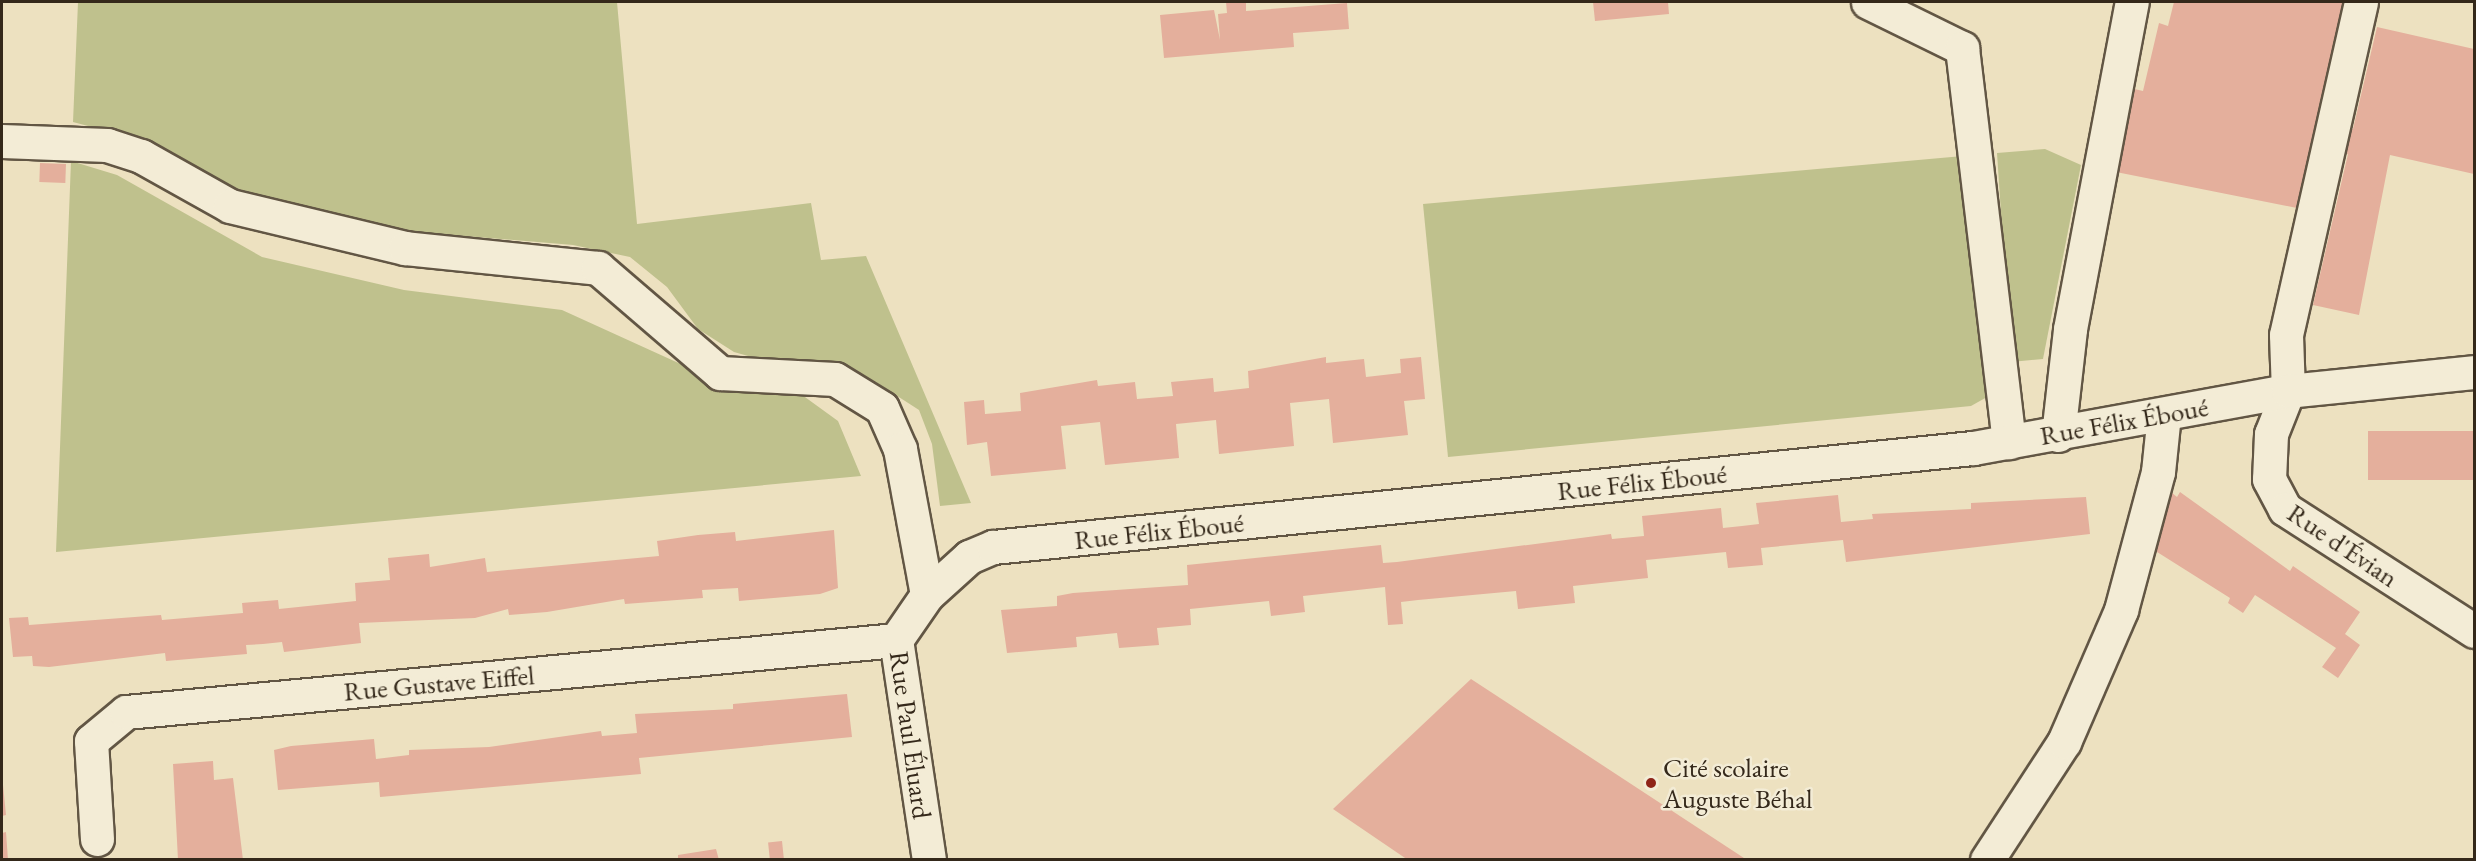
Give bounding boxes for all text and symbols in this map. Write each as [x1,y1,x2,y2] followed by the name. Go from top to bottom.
[2037,390,2211,452] street label: Rue Félix Éboué
[1556,457,1728,507] street label: Rue Félix Éboué
[2282,496,2404,594] street label: Rue d'Évian
[1073,506,1245,556] street label: Rue Félix Éboué
[883,649,939,821] street label: Rue Paul Éluard
[342,659,536,707] street label: Rue Gustave Eiffel
[1663,751,1813,814] place label: Cité scolaire Auguste Béhal
[1644,776,1658,790] marker: Cité scolaire Auguste Béhal

